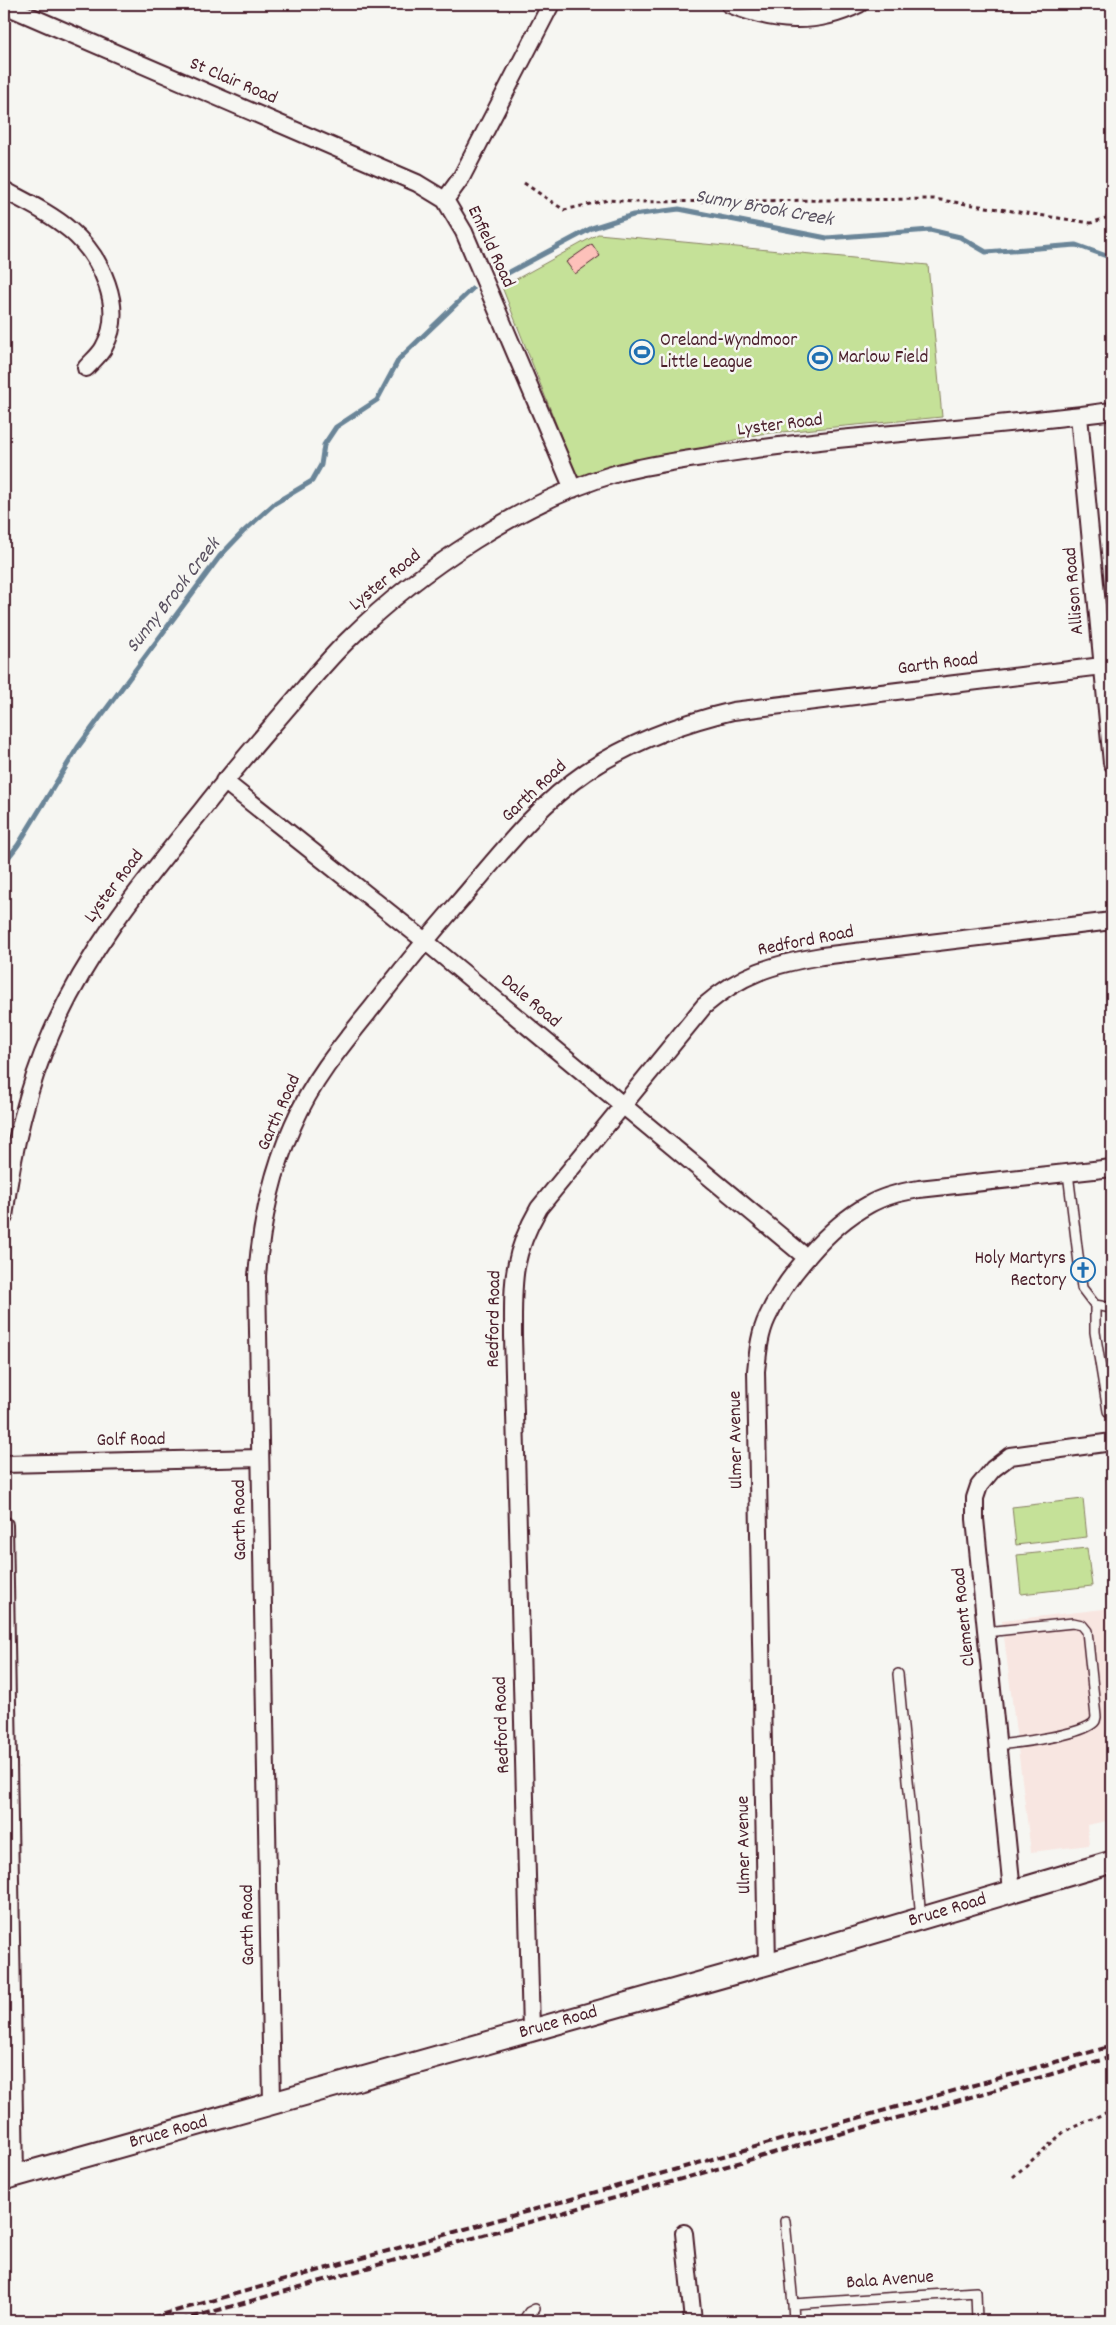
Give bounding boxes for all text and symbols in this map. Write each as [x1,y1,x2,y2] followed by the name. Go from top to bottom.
[185,51,281,113] street label: St Clair Road
[693,183,837,235] water label: Sunny Brook Creek
[459,201,521,293] street label: Enfield Road
[660,328,797,377] place label: Oreland-Wyndmoor Little League
[629,339,655,365] sports icon: Oreland-Wyndmoor Little League
[807,345,833,371] sports icon: Marlow Field
[838,345,928,372] place label: Marlow Field
[736,407,824,445] street label: Lyster Road
[120,531,229,659] water label: Sunny Brook Creek
[344,544,428,618] street label: Lyster Road
[1058,546,1092,636] street label: Allison Road
[896,647,980,683] street label: Garth Road
[496,754,574,830] street label: Garth Road
[78,845,152,929] street label: Lyster Road
[756,919,856,965] street label: Redford Road
[494,969,566,1035] street label: Dale Road
[251,1070,309,1156] street label: Garth Road
[974,1246,1066,1295] place label: Holy Martyrs Rectory
[1070,1257,1096,1283] church icon: Holy Martyrs Rectory
[481,1270,509,1368] street label: Redford Road
[723,1391,751,1489] street label: Ulmer Avenue
[96,1427,166,1455] street label: Golf Road
[227,1479,255,1561] street label: Garth Road
[946,1566,984,1668] street label: Clement Road
[488,1676,518,1774] street label: Redford Road
[731,1796,759,1894] street label: Ulmer Avenue
[235,1884,263,1966] street label: Garth Road
[905,1886,990,1935] street label: Bruce Road
[516,1999,601,2047] street label: Bruce Road
[126,2109,211,2156] street label: Bruce Road
[845,2264,935,2298] street label: Bala Avenue

